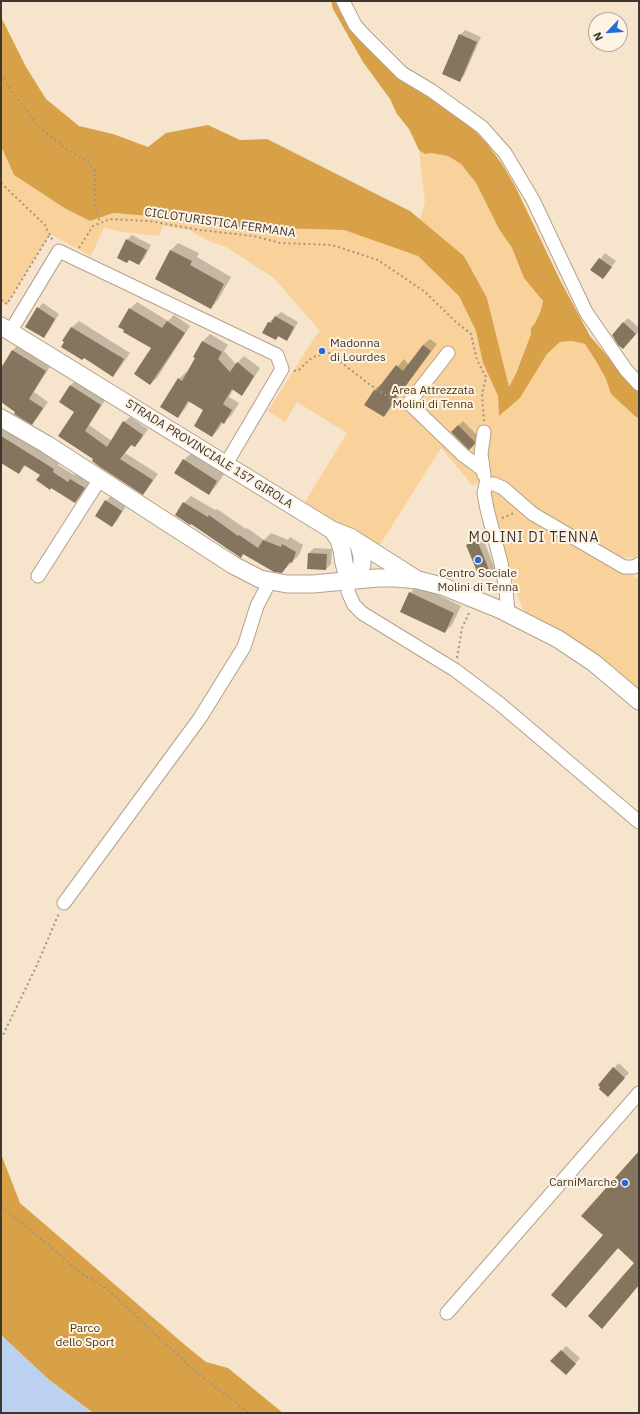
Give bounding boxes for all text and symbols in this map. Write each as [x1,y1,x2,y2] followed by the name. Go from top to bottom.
[588,12,628,52] north arrow
[590,30,606,43] text: N
[144,205,296,241] street label: CICLOTURISTICA FERMANA
[330,337,386,365] place label: Madonna di Lourdes
[317,346,327,356] marker: Madonna di Lourdes
[392,384,474,412] park label: Area Attrezzata Molini di Tenna
[123,396,295,512] street label: STRADA PROVINCIALE 157 GIROLA
[469,530,599,546] district label: MOLINI DI TENNA
[473,555,483,565] marker: Centro Sociale Molini di Tenna
[438,567,518,595] place label: Centro Sociale Molini di Tenna
[549,1176,617,1190] place label: CarniMarche
[620,1178,630,1188] marker: CarniMarche
[56,1322,114,1350] park label: Parco dello Sport

